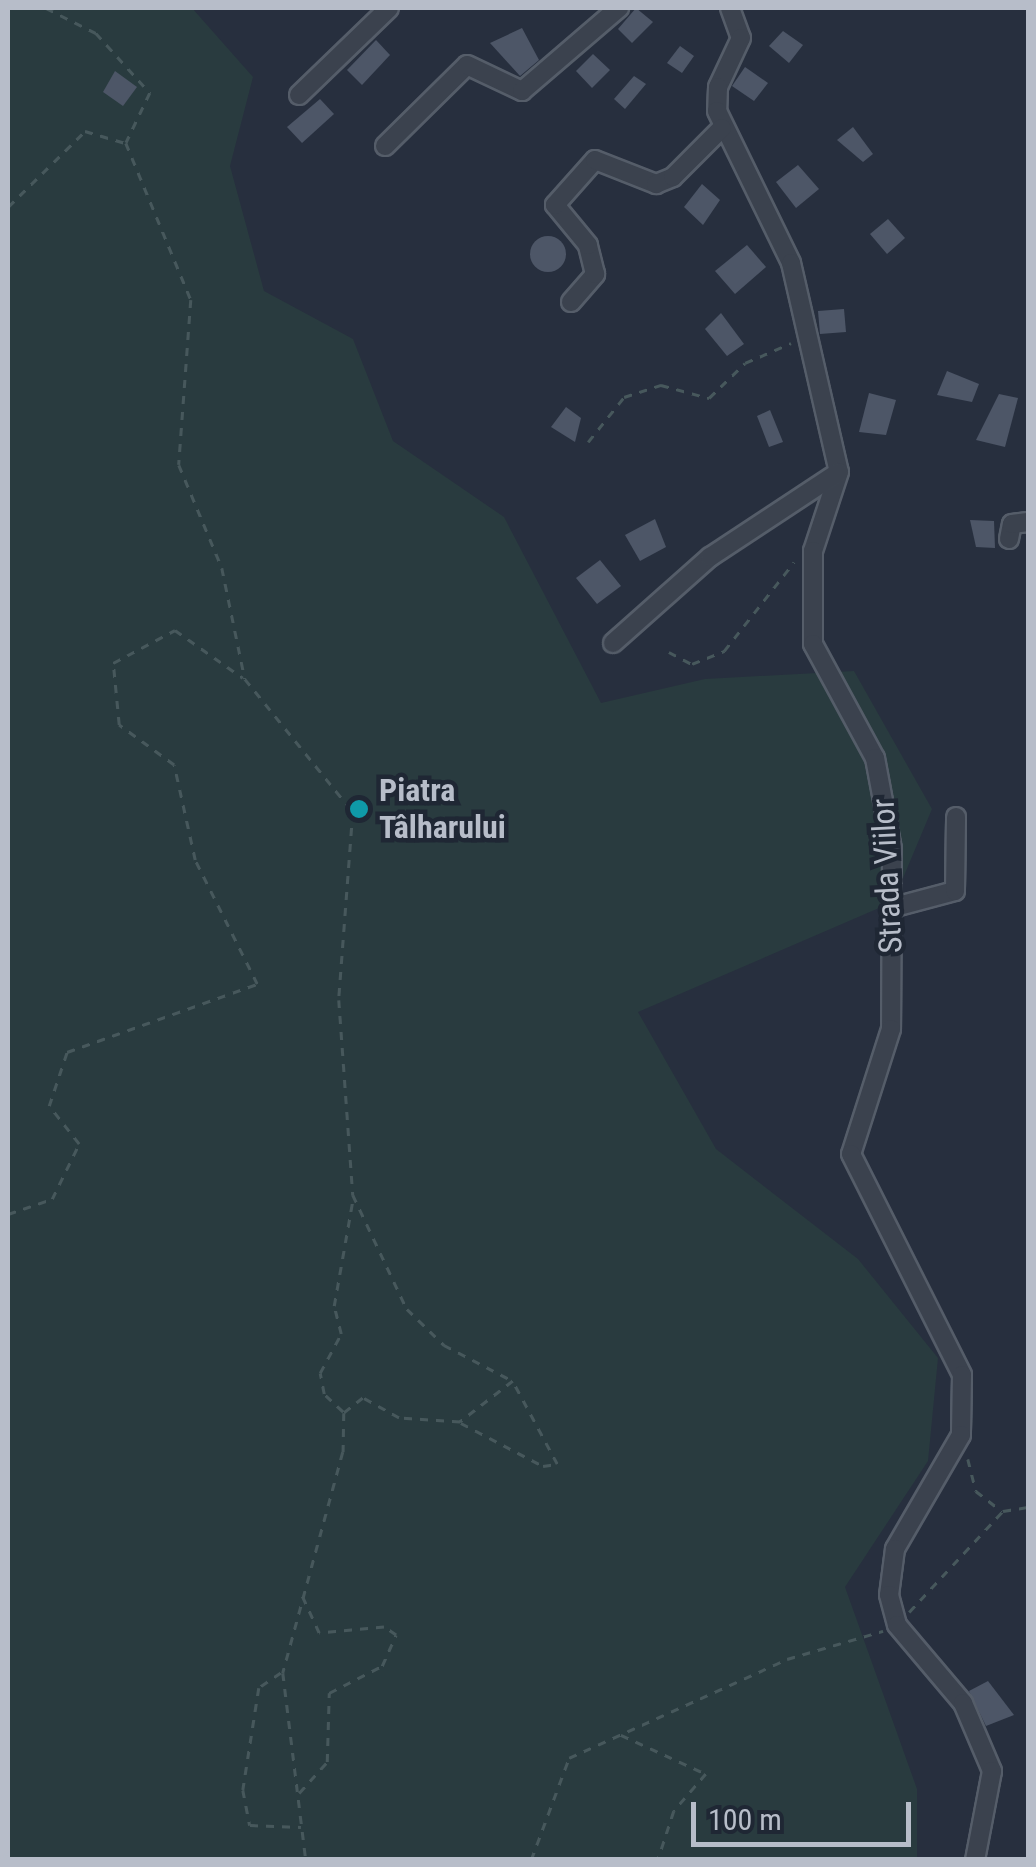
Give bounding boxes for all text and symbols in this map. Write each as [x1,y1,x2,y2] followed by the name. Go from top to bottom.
[379,772,506,847] place label: Piatra Tâlharului
[348,798,370,820] marker: Piatra Tâlharului
[864,798,910,954] street label: Strada Viilor
[696,1782,916,1844] scale bar
[708,1802,782,1837] text: 100 m

